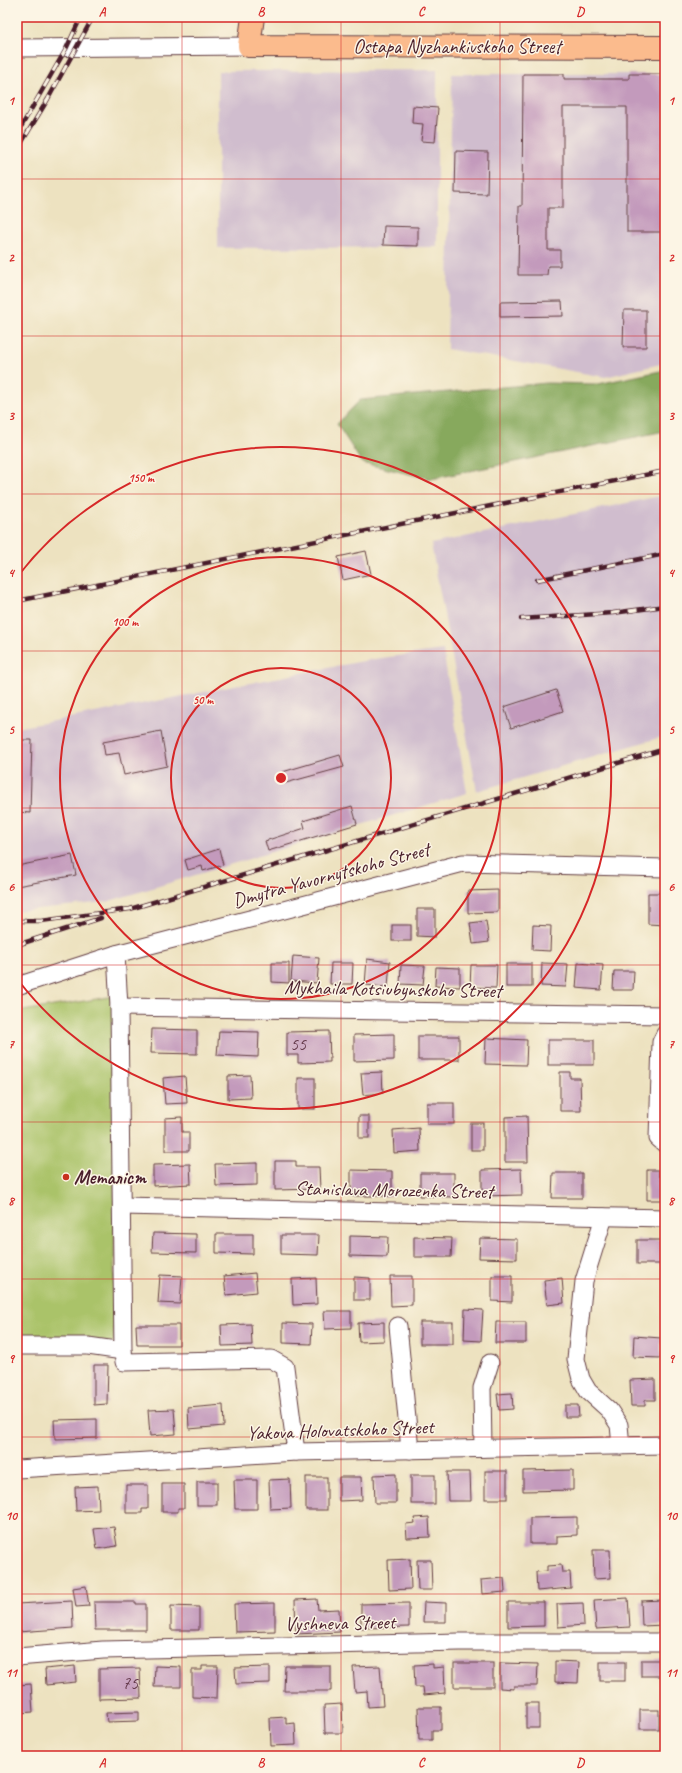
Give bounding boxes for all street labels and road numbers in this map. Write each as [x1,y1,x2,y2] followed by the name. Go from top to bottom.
[353,34,564,59] street label: Ostapa Nyzhankivskoho Street
[230,836,436,913] street label: Dmytra Yavornytskoho Street
[284,975,505,1003] street label: Mykhaila Kotsiubynskoho Street
[295,1176,497,1204] street label: Stanislava Morozenka Street
[246,1414,436,1446] street label: Yakova Holovatskoho Street
[284,1609,398,1636] street label: Vyshneva Street

